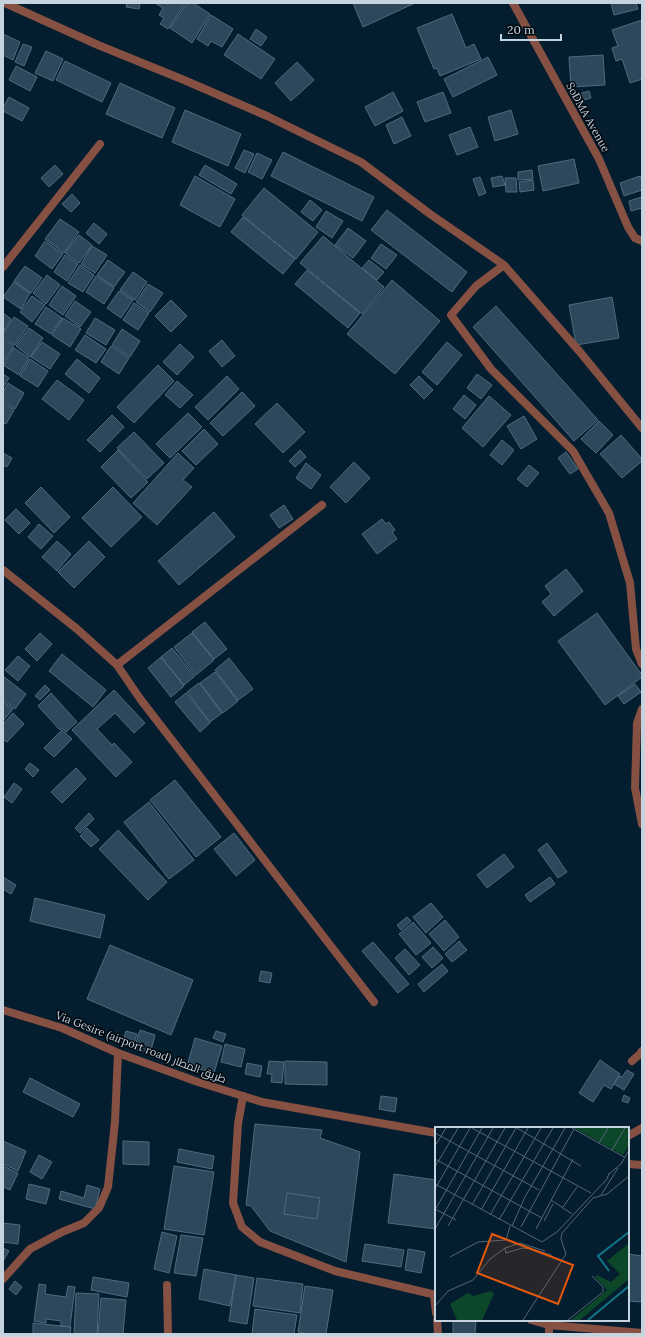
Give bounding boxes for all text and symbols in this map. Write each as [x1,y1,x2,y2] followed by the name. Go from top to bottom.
[501,16,561,42] scale bar
[507,22,535,37] text: 20 m
[563,80,613,154] street label: SoDMA Avenue
[52,1008,228,1087] street label: Via Gesire (airport road) طريق المطار
[435,1127,629,1321] inset map

